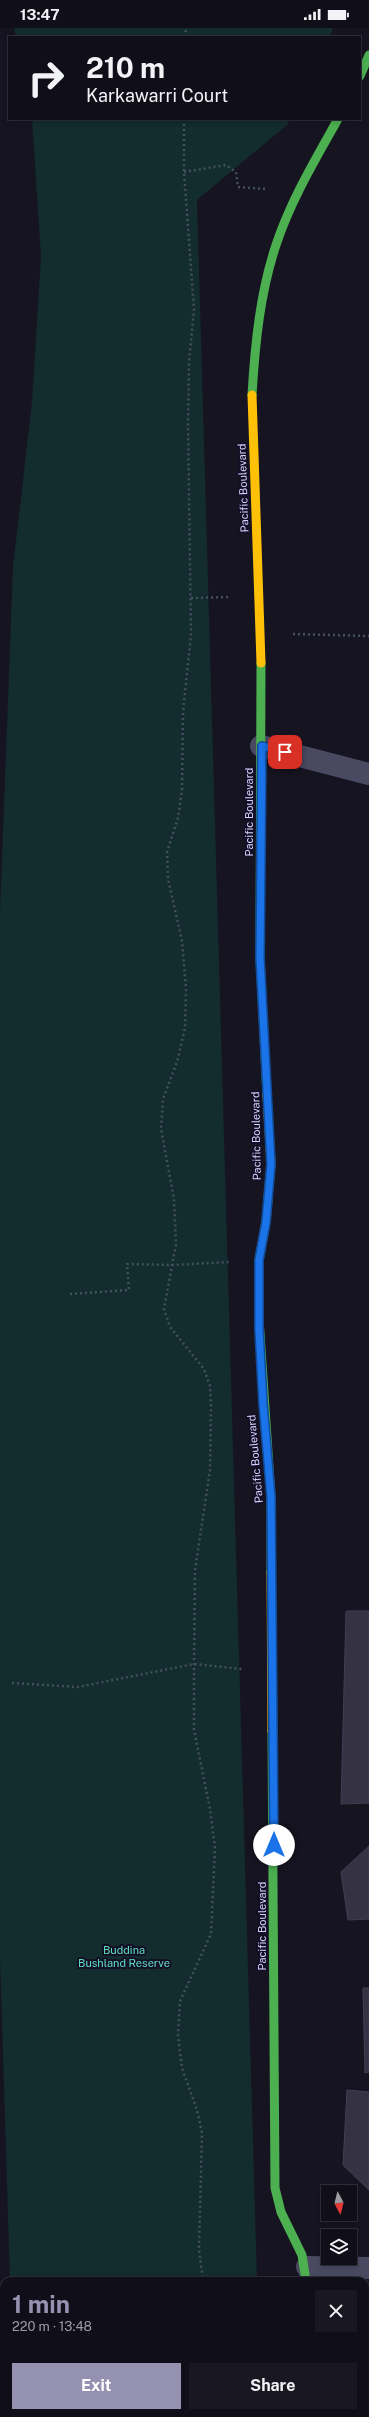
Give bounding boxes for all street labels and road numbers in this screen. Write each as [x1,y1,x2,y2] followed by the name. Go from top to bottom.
[235,443,251,533] street label: Pacific Boulevard
[243,768,255,856] street label: Pacific Boulevard
[249,1092,263,1180] street label: Pacific Boulevard
[245,1414,265,1504] street label: Pacific Boulevard
[256,1882,268,1970] street label: Pacific Boulevard

